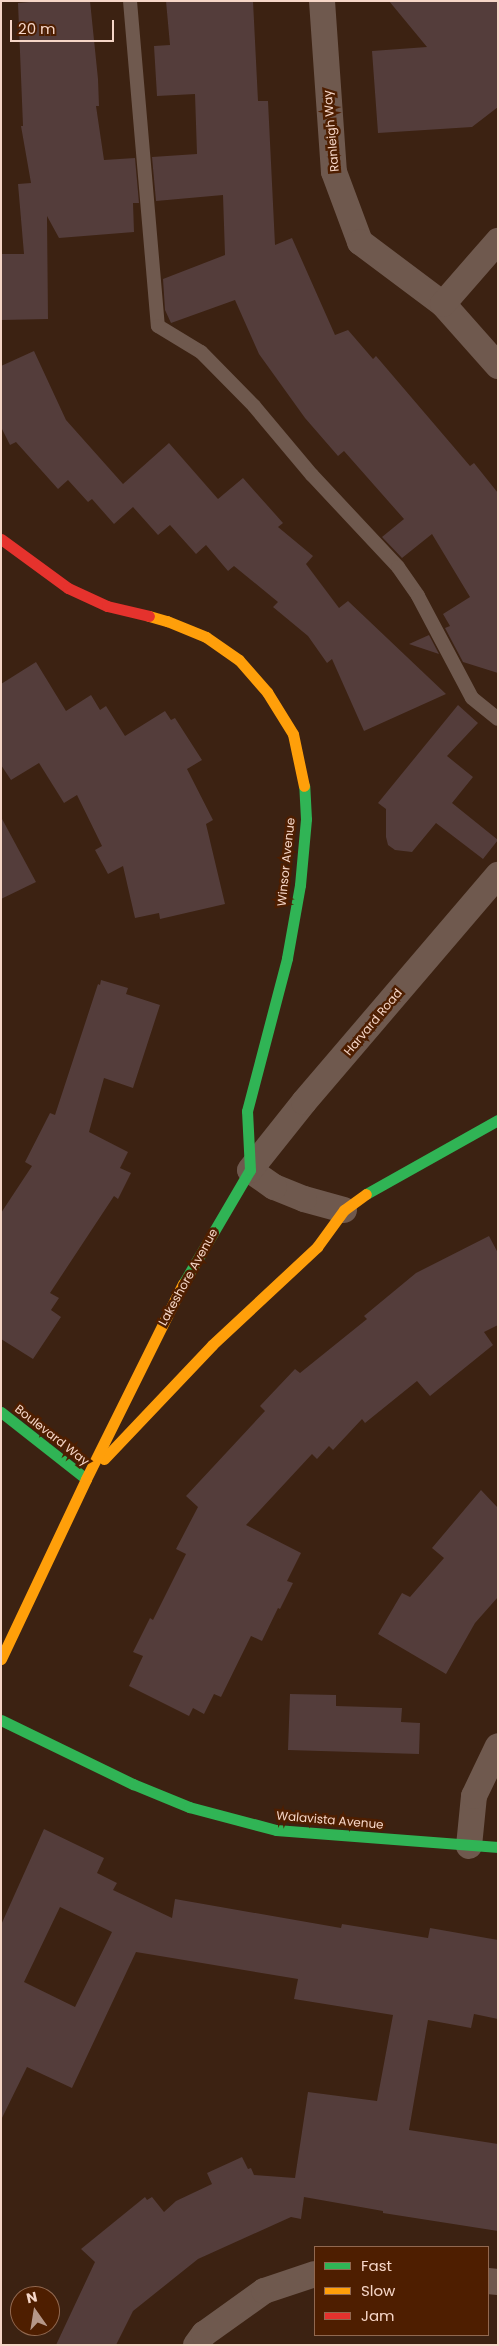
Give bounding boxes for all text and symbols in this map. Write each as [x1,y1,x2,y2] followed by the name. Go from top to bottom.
[12,10,116,42] scale bar
[18,18,56,39] text: 20 m
[320,90,342,172] street label: Ranleigh Way
[274,817,298,907] street label: Winsor Avenue
[341,986,405,1058] street label: Harvard Road
[155,1226,221,1328] street label: Lakeshore Avenue
[12,1402,92,1468] street label: Boulevard Way
[276,1808,384,1832] street label: Walavista Avenue
[314,2246,489,2336] legend
[361,2255,392,2276] text: Fast
[361,2280,395,2301] text: Slow
[10,2286,60,2336] north arrow
[24,2286,39,2308] text: N
[361,2305,395,2326] text: Jam

